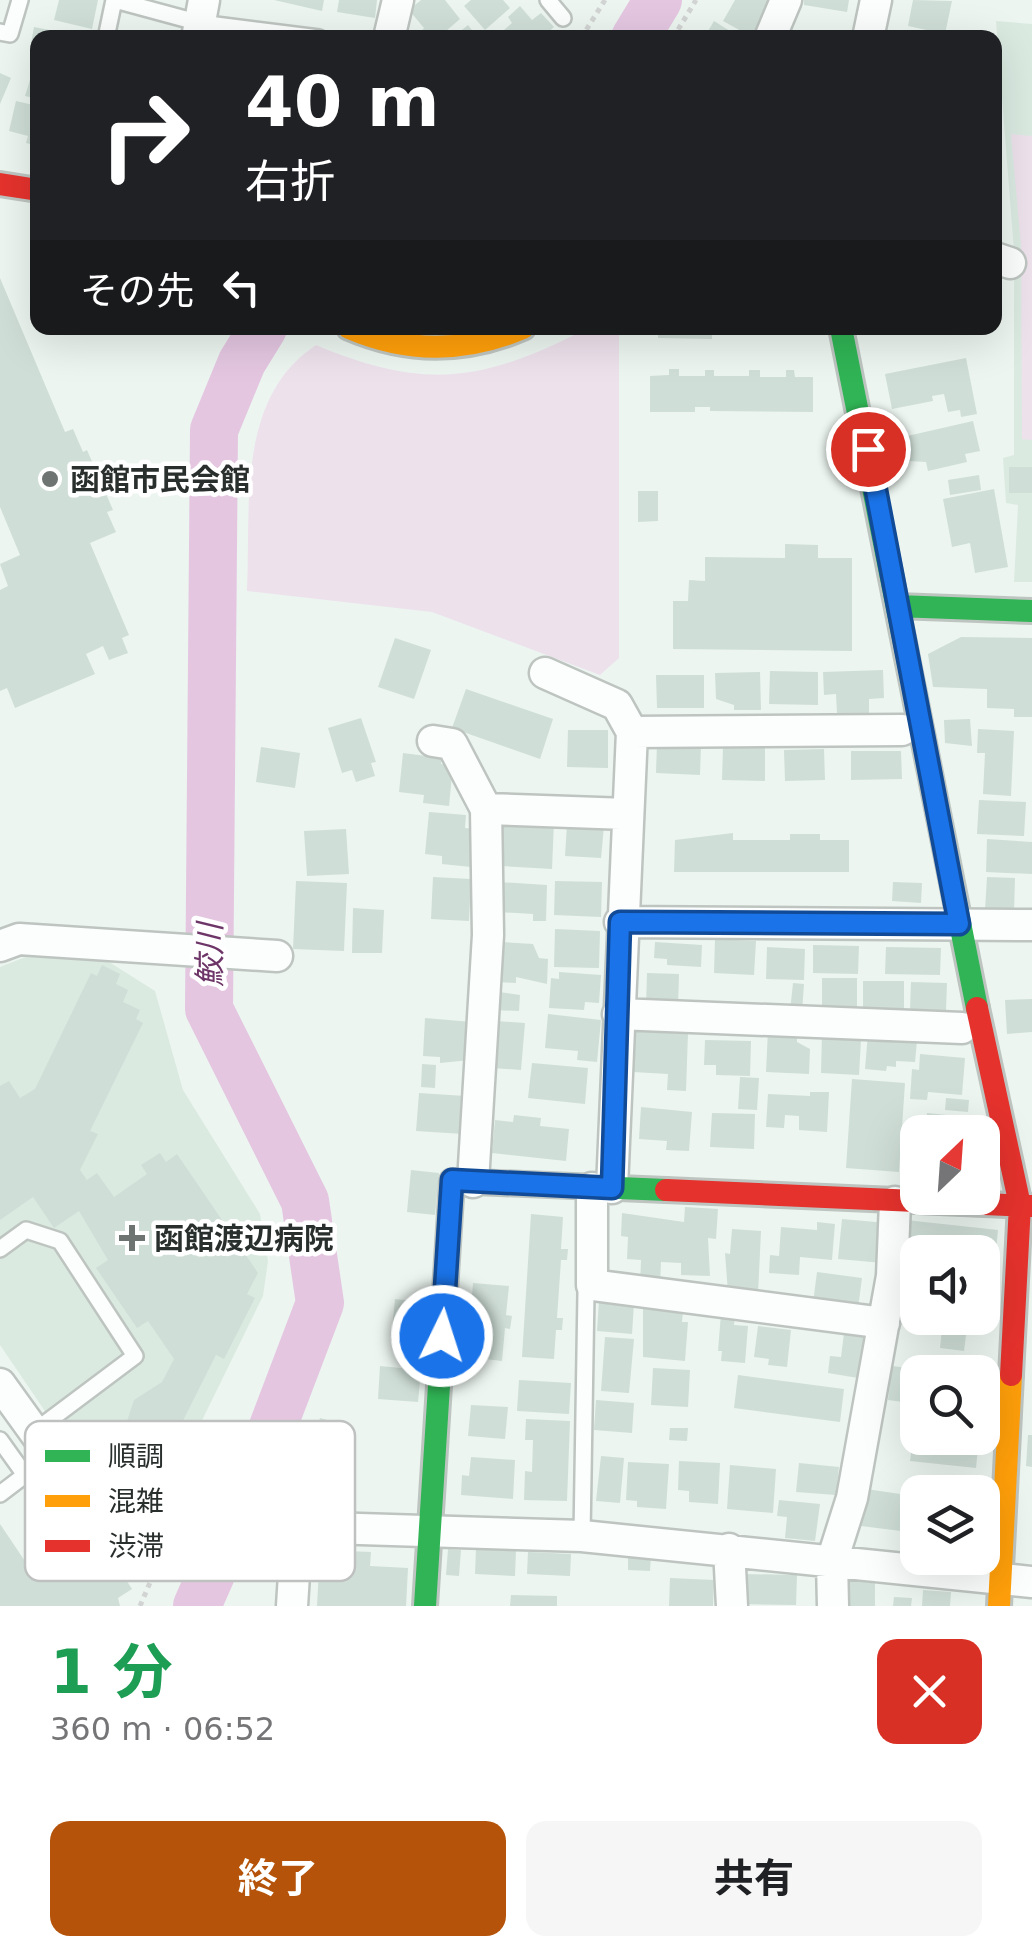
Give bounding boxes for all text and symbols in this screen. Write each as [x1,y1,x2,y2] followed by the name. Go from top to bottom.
[245,61,440,143] text: 40 m
[80,70,210,200] icon: right
[245,155,335,208] text: 右折
[214,260,269,315] icon: left
[80,269,194,313] text: その先
[826,407,911,492] pin
[841,422,896,477] icon: arrive
[70,462,250,497] place label: 函館市民会館
[39,468,61,490] marker: 函館市民会館
[191,920,229,987] water label: 鮫川
[900,1115,1000,1215] north arrow
[900,1115,1000,1575] map controls
[154,1221,334,1256] place label: 函館渡辺病院
[119,1225,145,1251] marker: 函館渡辺病院
[900,1235,1000,1335] button: sound
[390,1284,494,1388] position arrow
[900,1355,1000,1455] button: search
[25,1421,355,1581] legend
[108,1440,164,1473] text: 順調
[900,1475,1000,1575] button: layers
[108,1485,164,1518] text: 混雑
[108,1530,164,1563] text: 渋滞
[50,1637,173,1707] text: 1 分
[877,1639,982,1744] button: close
[50,1710,275,1748] text: 360 m · 06:52
[50,1821,506,1936] button: 終了
[526,1821,982,1936] button: 共有

